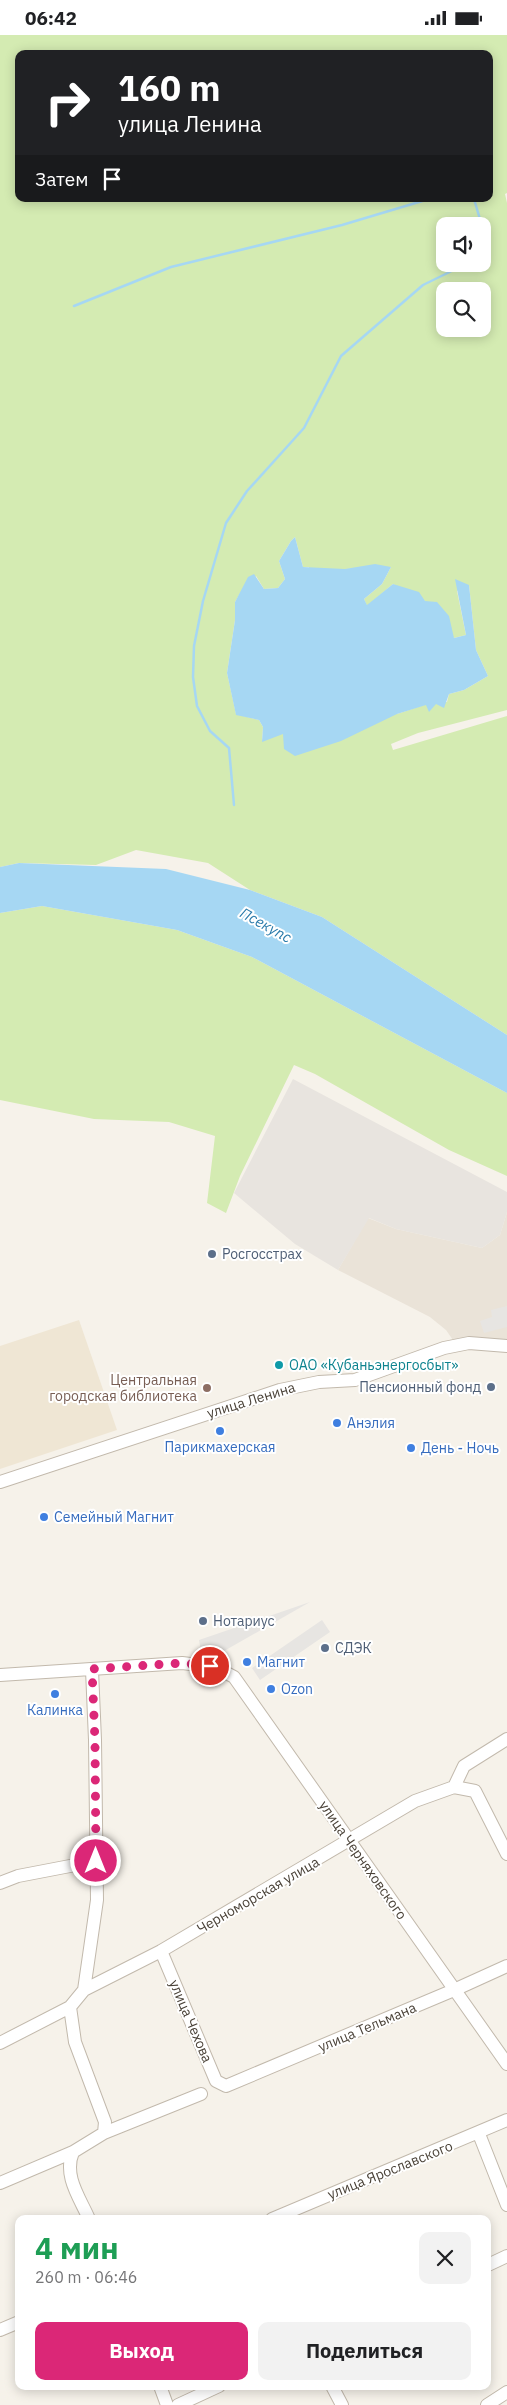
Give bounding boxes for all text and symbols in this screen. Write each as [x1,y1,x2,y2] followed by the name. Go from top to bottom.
[25,6,77,30] text: 06:42
[118,65,221,111] text: 160 m
[35,70,100,135] icon: right
[118,109,262,138] text: улица Ленина
[98,165,126,193] icon: arrive
[35,167,88,191] text: Затем
[436,217,491,337] map controls
[436,217,491,272] button: sound
[436,282,491,337] button: search
[237,903,296,947] water label: Псекупс
[222,1245,302,1263] place label: Росгосстрах
[206,1248,218,1260] marker: Росгосстрах
[289,1356,458,1374] place label: ОАО «Кубаньэнергосбыт»
[273,1359,285,1371] marker: ОАО «Кубаньэнергосбыт»
[49,1371,198,1405] place label: Центральная городская библиотека
[205,1378,298,1422] street label: улица Ленина
[359,1378,481,1396] place label: Пенсионный фонд
[485,1381,497,1393] marker: Пенсионный фонд
[201,1382,213,1394] marker: Центральная городская библиотека
[347,1414,395,1432] place label: Анэлия
[331,1417,343,1429] marker: Анэлия
[214,1425,226,1437] marker: Парикмахерская
[165,1438,275,1456] place label: Парикмахерская
[421,1439,499,1457] place label: День - Ночь
[405,1442,417,1454] marker: День - Ночь
[54,1508,174,1526] place label: Семейный Магнит
[38,1511,50,1523] marker: Семейный Магнит
[213,1612,275,1630] place label: Нотариус
[197,1615,209,1627] marker: Нотариус
[335,1639,372,1657] place label: СДЭК
[319,1642,331,1654] marker: СДЭК
[189,1645,231,1687] pin
[196,1652,224,1680] icon: arrive
[257,1653,305,1671] place label: Магнит
[241,1656,253,1668] marker: Магнит
[281,1680,313,1698] place label: Ozon
[265,1683,277,1695] marker: Ozon
[49,1688,61,1700] marker: Калинка
[27,1701,84,1719] place label: Калинка
[315,1797,411,1923] street label: улица Черняховского
[69,1834,121,1886] position arrow
[194,1852,323,1937] street label: Черноморская улица
[165,1977,217,2066] street label: улица Чехова
[315,1998,419,2056] street label: улица Тельмана
[325,2137,455,2203] street label: улица Ярославского
[35,2228,119,2267] text: 4 мин
[419,2232,471,2284] button: close
[35,2267,137,2287] text: 260 m · 06:46
[35,2322,248,2380] button: Выход
[258,2322,471,2380] button: Поделиться

